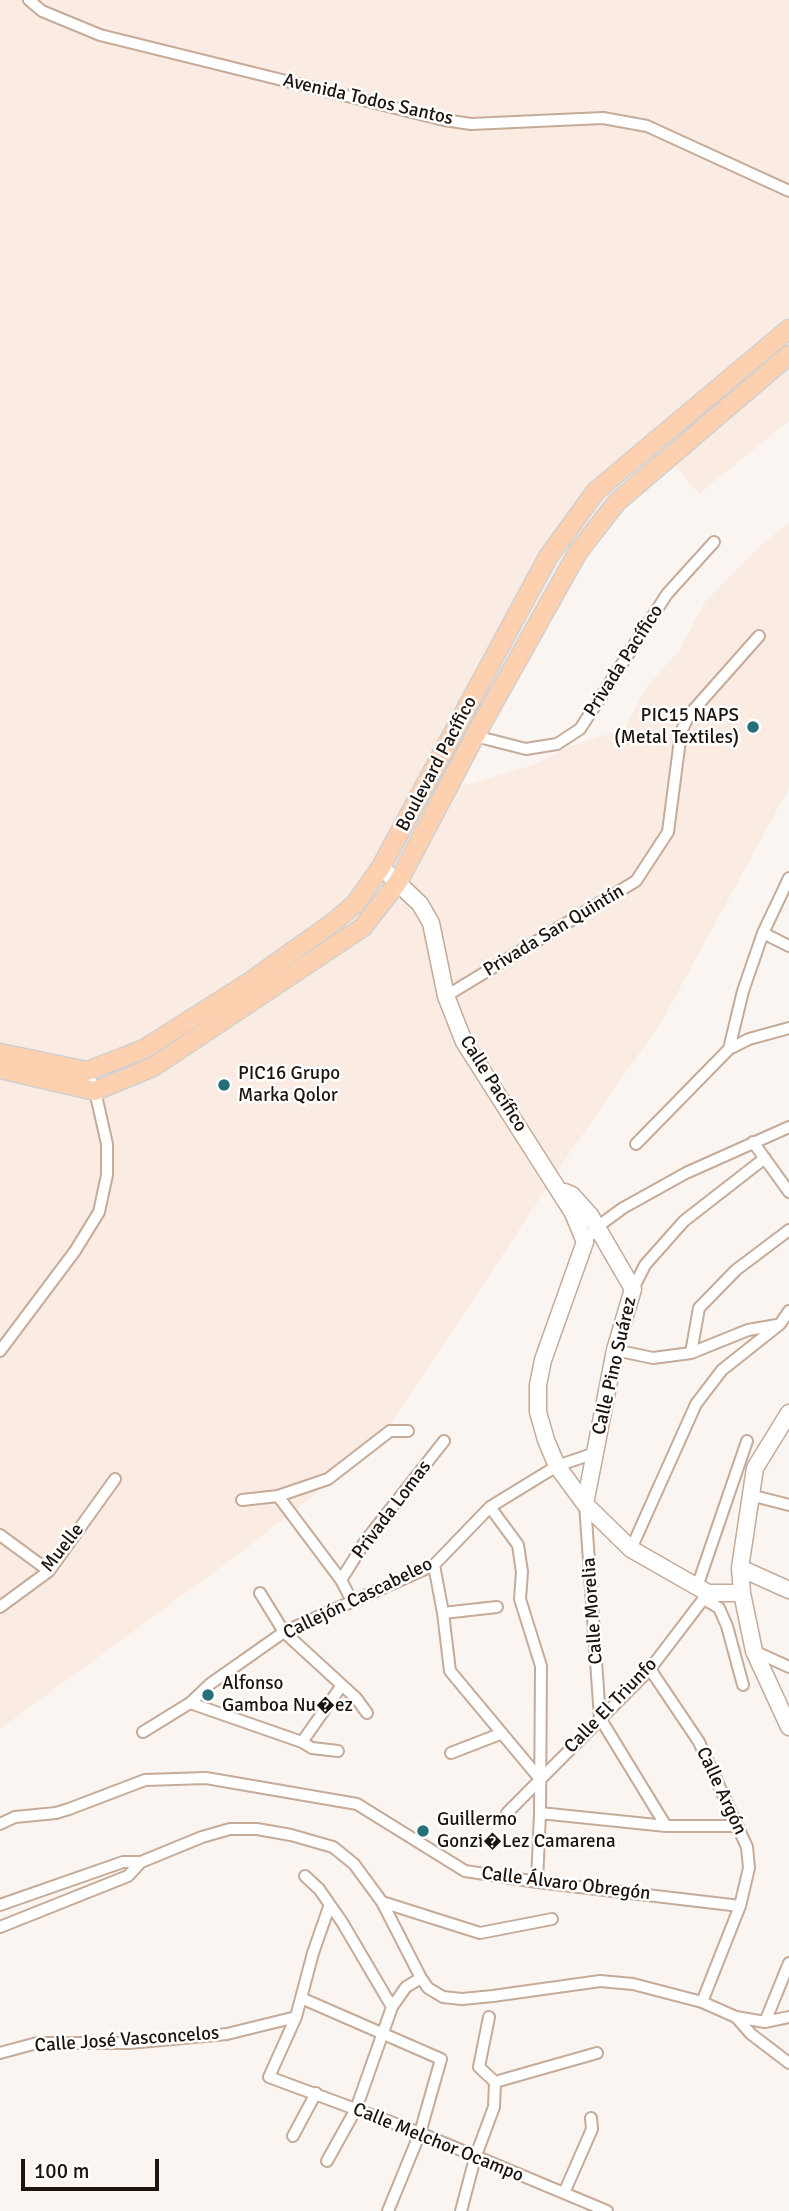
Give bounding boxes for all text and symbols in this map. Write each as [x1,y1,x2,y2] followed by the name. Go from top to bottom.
[281,69,455,131] street label: Avenida Todos Santos
[579,601,669,721] street label: Privada Pacífico
[392,693,482,835] street label: Boulevard Pacífico
[614,705,739,749] place label: PIC15 NAPS (Metal Textiles)
[745,719,761,735] marker: PIC15 NAPS (Metal Textiles)
[480,880,628,982] street label: Privada San Quintín
[454,1032,532,1136] street label: Calle Pacífico
[238,1063,340,1107] place label: PIC16 Grupo Marka Qolor
[216,1077,232,1093] marker: PIC16 Grupo Marka Qolor
[588,1295,642,1437] street label: Calle Pino Suárez
[348,1456,436,1564] street label: Privada Lomas
[37,1519,89,1577] street label: Muelle
[280,1553,436,1645] street label: Callejón Cascabeleo
[578,1557,608,1665] street label: Calle Morelia
[560,1654,662,1758] street label: Calle El Triunfo
[222,1673,353,1717] place label: Alfonso Gamboa Nu�ez
[200,1687,216,1703] marker: Alfonso Gamboa Nu�ez
[691,1744,751,1838] street label: Calle Argón
[437,1809,616,1853] place label: Guillermo Gonzi�Lez Camarena
[415,1823,431,1839] marker: Guillermo Gonzi�Lez Camarena
[480,1862,652,1906] street label: Calle Álvaro Obregón
[34,2022,220,2058] street label: Calle José Vasconcelos
[349,2098,527,2188] street label: Calle Melchor Ocampo
[24,2144,163,2188] scale bar
[34,2158,89,2184] text: 100 m

